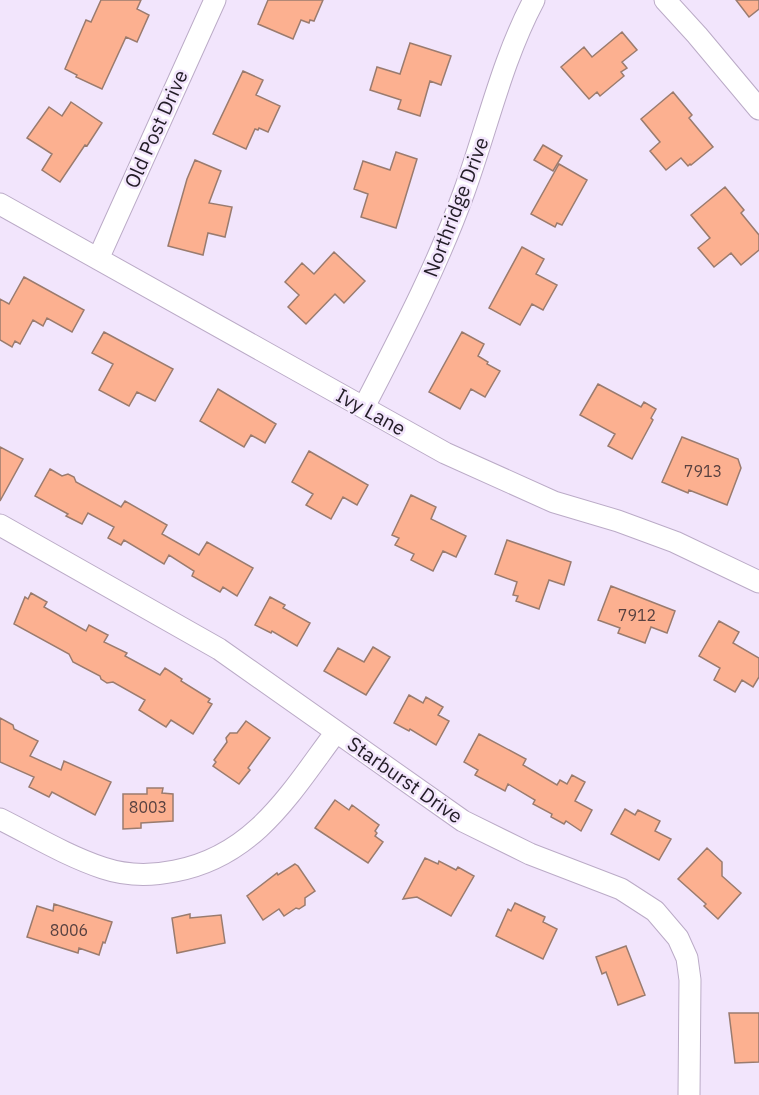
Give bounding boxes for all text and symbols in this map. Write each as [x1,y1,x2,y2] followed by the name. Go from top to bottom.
[117,65,194,192] street label: Old Post Drive
[416,133,495,281] street label: Northridge Drive
[332,381,411,442] street label: Ivy Lane
[684,461,722,481] house number: 7913
[618,605,656,625] house number: 7912
[342,730,468,829] street label: Starburst Drive
[129,797,167,817] house number: 8003
[50,920,88,940] house number: 8006

